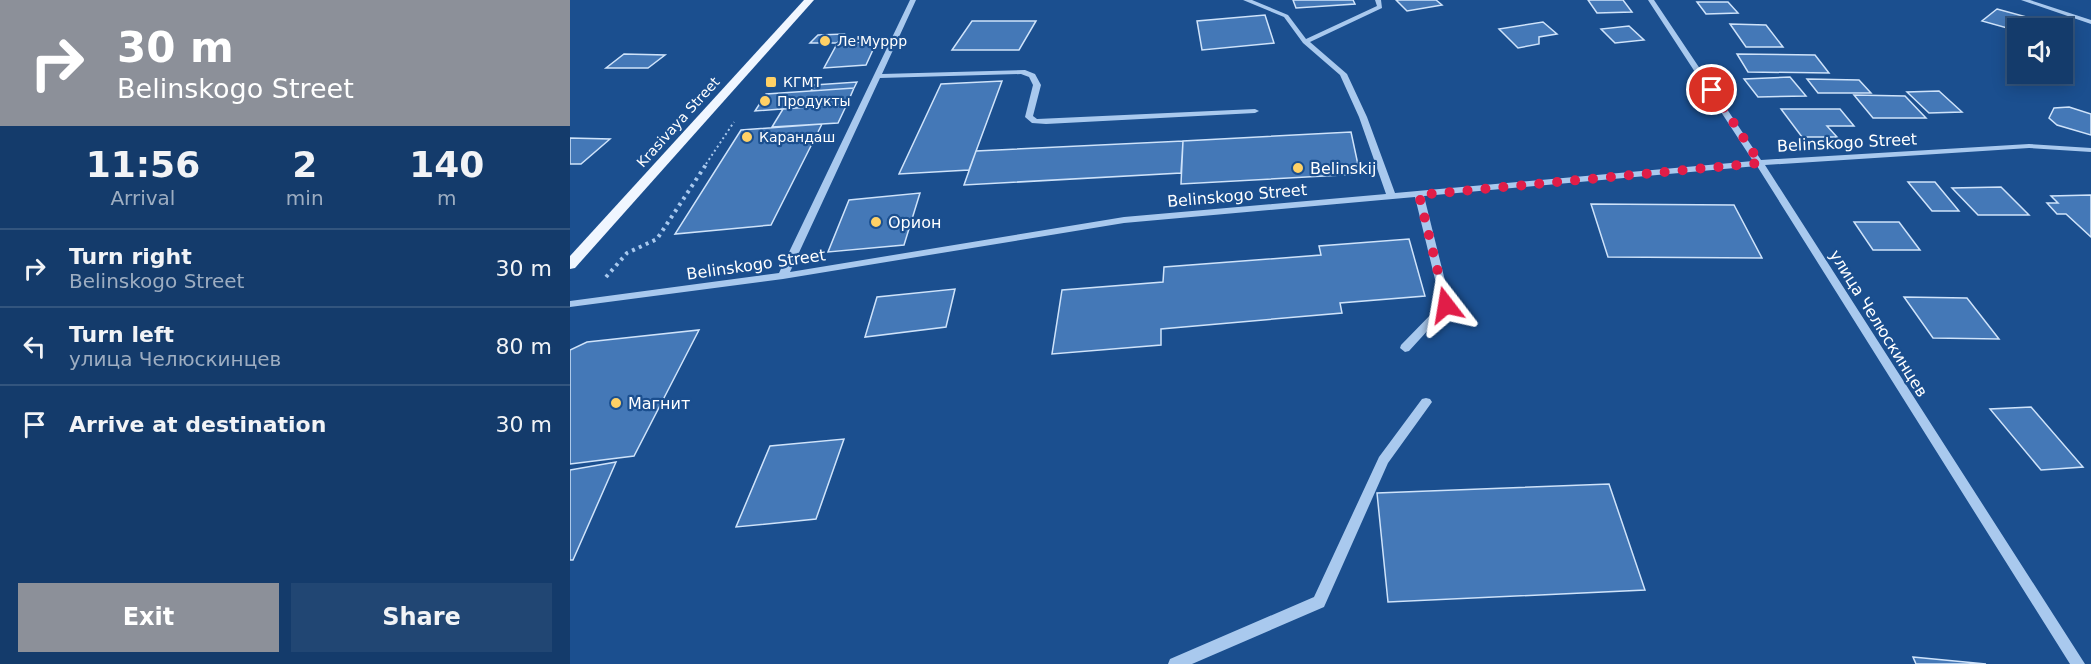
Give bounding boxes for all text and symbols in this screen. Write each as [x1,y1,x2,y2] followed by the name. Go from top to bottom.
[2007,18,2073,84] map controls
[2007,18,2073,84] button: sound
[117,23,234,72] text: 30 m
[18,24,96,102] icon: right
[837,33,907,49] place label: Ле'Муррр
[818,34,832,48] marker: Ле'Муррр
[1686,64,1737,115] pin
[117,73,354,104] text: Belinskogo Street
[633,73,723,170] street label: Krasivaya Street
[1695,73,1728,106] icon: arrive
[783,74,823,90] place label: КГМТ
[764,75,778,89] marker: КГМТ
[777,93,851,109] place label: Продукты
[758,94,772,108] marker: Продукты
[759,129,835,145] place label: Карандаш
[1776,129,1918,156] street label: Belinskogo Street
[740,130,754,144] marker: Карандаш
[86,144,200,185] text: 11:56
[292,144,317,185] text: 2
[409,144,484,185] text: 140
[1310,159,1376,178] place label: Belinskij
[1291,161,1305,175] marker: Belinskij
[1166,180,1308,211] street label: Belinskogo Street
[110,186,175,210] text: Arrival
[286,186,324,210] text: min
[437,186,457,210] text: m
[888,213,941,232] place label: Орион
[869,215,883,229] marker: Орион
[69,244,192,269] text: Turn right
[685,245,827,284] street label: Belinskogo Street
[1826,246,1932,400] street label: улица Челюскинцев
[18,252,51,285] icon: right
[496,256,552,281] text: 30 m
[69,269,244,293] text: Belinskogo Street
[1414,273,1478,337] position arrow
[69,322,174,347] text: Turn left
[18,330,51,363] icon: left
[496,334,552,359] text: 80 m
[69,347,281,371] text: улица Челюскинцев
[628,394,690,413] place label: Магнит
[609,396,623,410] marker: Магнит
[18,408,51,441] icon: arrive
[69,412,326,437] text: Arrive at destination
[496,412,552,437] text: 30 m
[18,583,279,652] button: Exit
[291,583,552,652] button: Share

